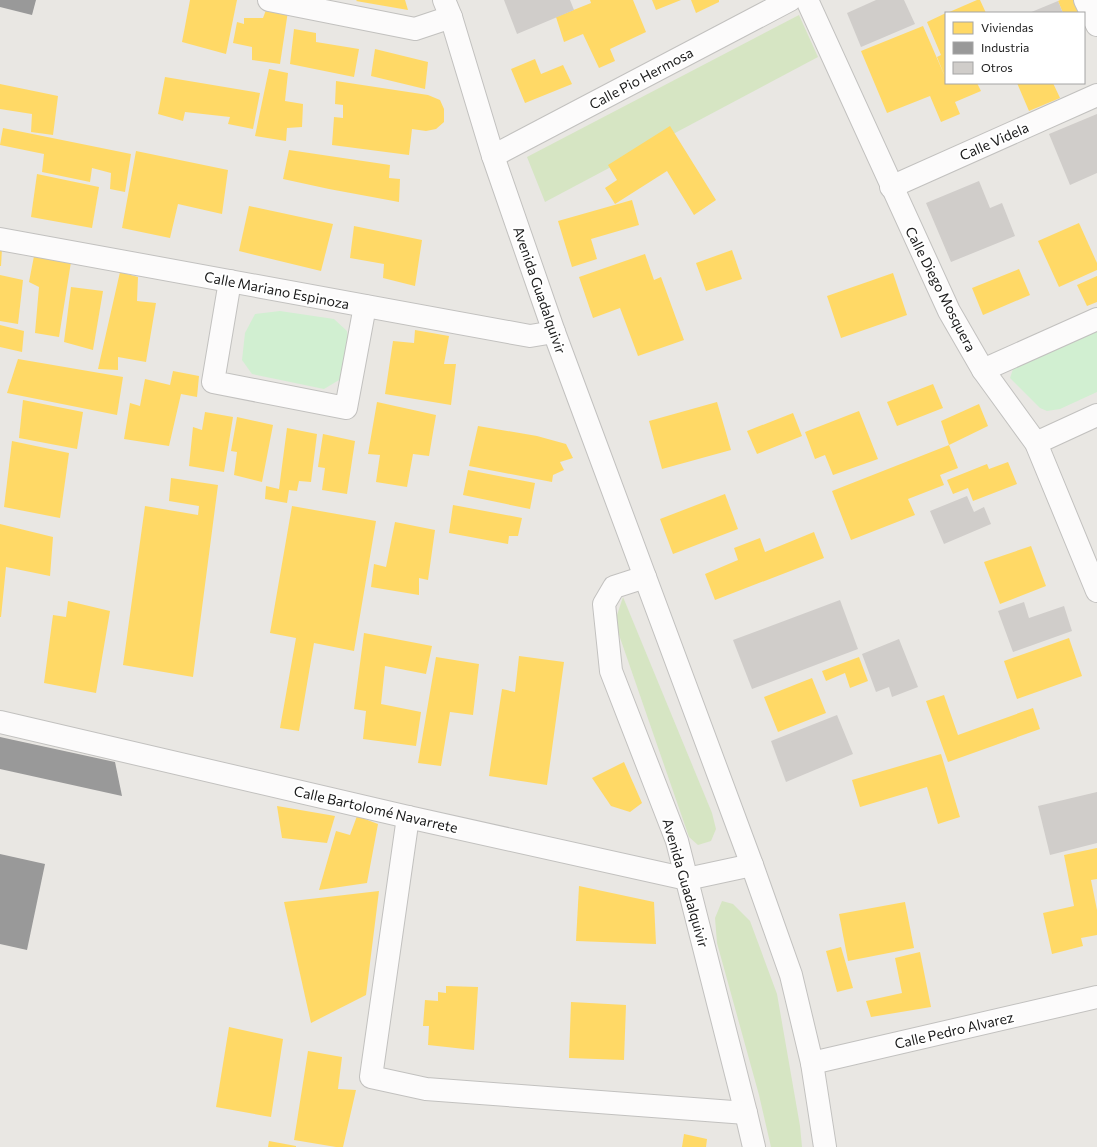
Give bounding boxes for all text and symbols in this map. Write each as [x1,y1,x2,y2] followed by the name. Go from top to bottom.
[945,12,1085,84] legend
[981,20,1033,34] text: Viviendas
[981,40,1029,54] text: Industria
[586,43,696,113] street label: Calle Pio Hermosa
[981,60,1013,74] text: Otros
[957,118,1031,164] street label: Calle Videla
[510,224,570,356] street label: Avenida Guadalquivir
[902,224,980,354] street label: Calle Diego Mosquera
[203,268,351,312] street label: Calle Mariano Espinoza
[292,782,460,836] street label: Calle Bartolomé Navarrete
[659,816,713,950] street label: Avenida Guadalquivir
[893,1008,1015,1052] street label: Calle Pedro Alvarez

